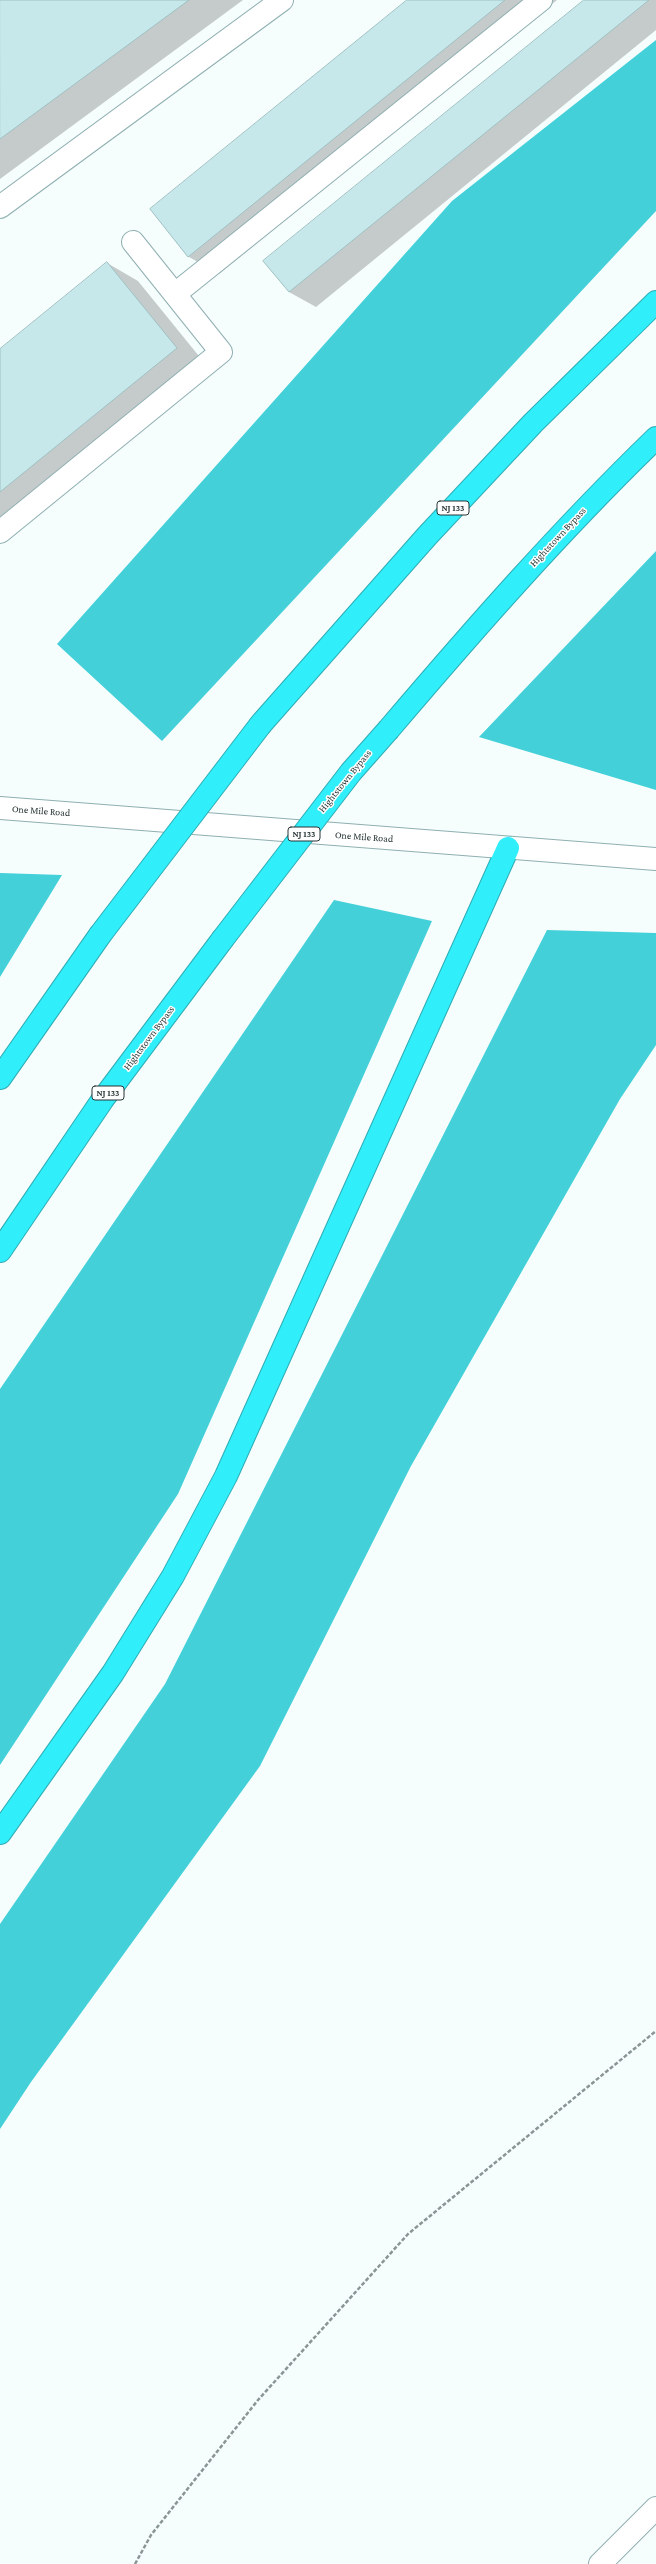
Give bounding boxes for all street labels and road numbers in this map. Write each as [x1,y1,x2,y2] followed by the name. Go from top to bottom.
[437,501,469,515] road number: NJ 133
[527,505,589,569] street label: Hightstown Bypass
[316,747,374,815] street label: Hightstown Bypass
[11,803,71,819] street label: One Mile Road
[288,827,320,841] road number: NJ 133
[334,829,394,845] street label: One Mile Road
[121,1004,177,1072] street label: Hightstown Bypass
[92,1086,124,1100] road number: NJ 133

